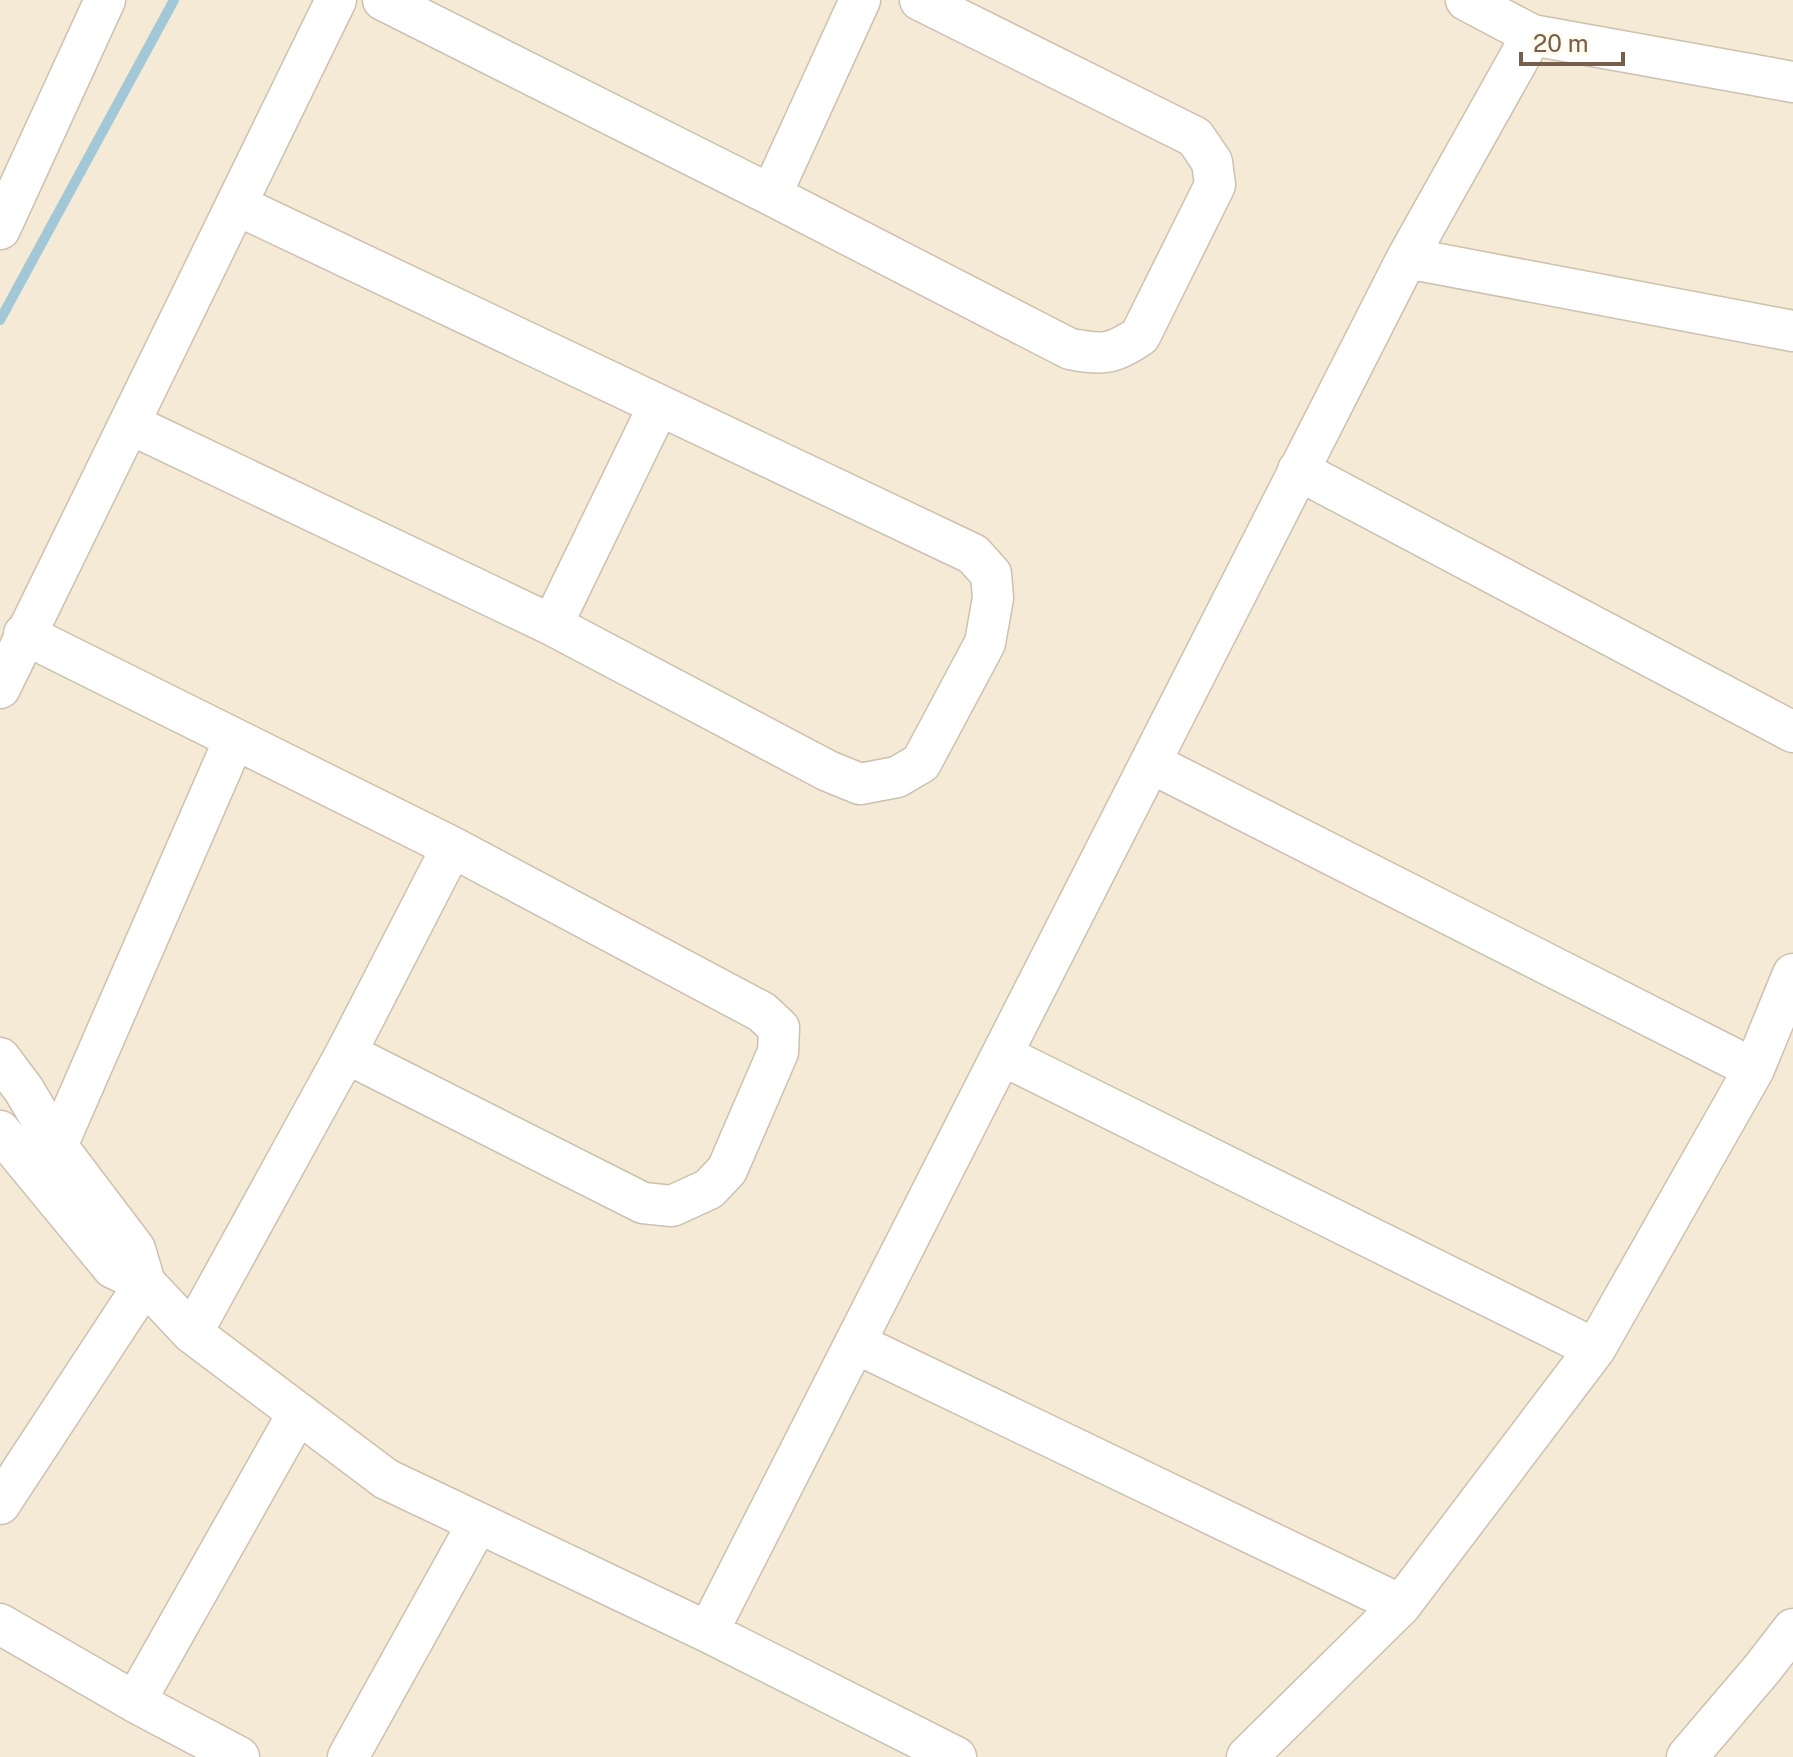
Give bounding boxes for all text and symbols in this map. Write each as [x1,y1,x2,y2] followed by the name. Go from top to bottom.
[1521,16,1623,66] scale bar
[1533,29,1589,57] text: 20 m

